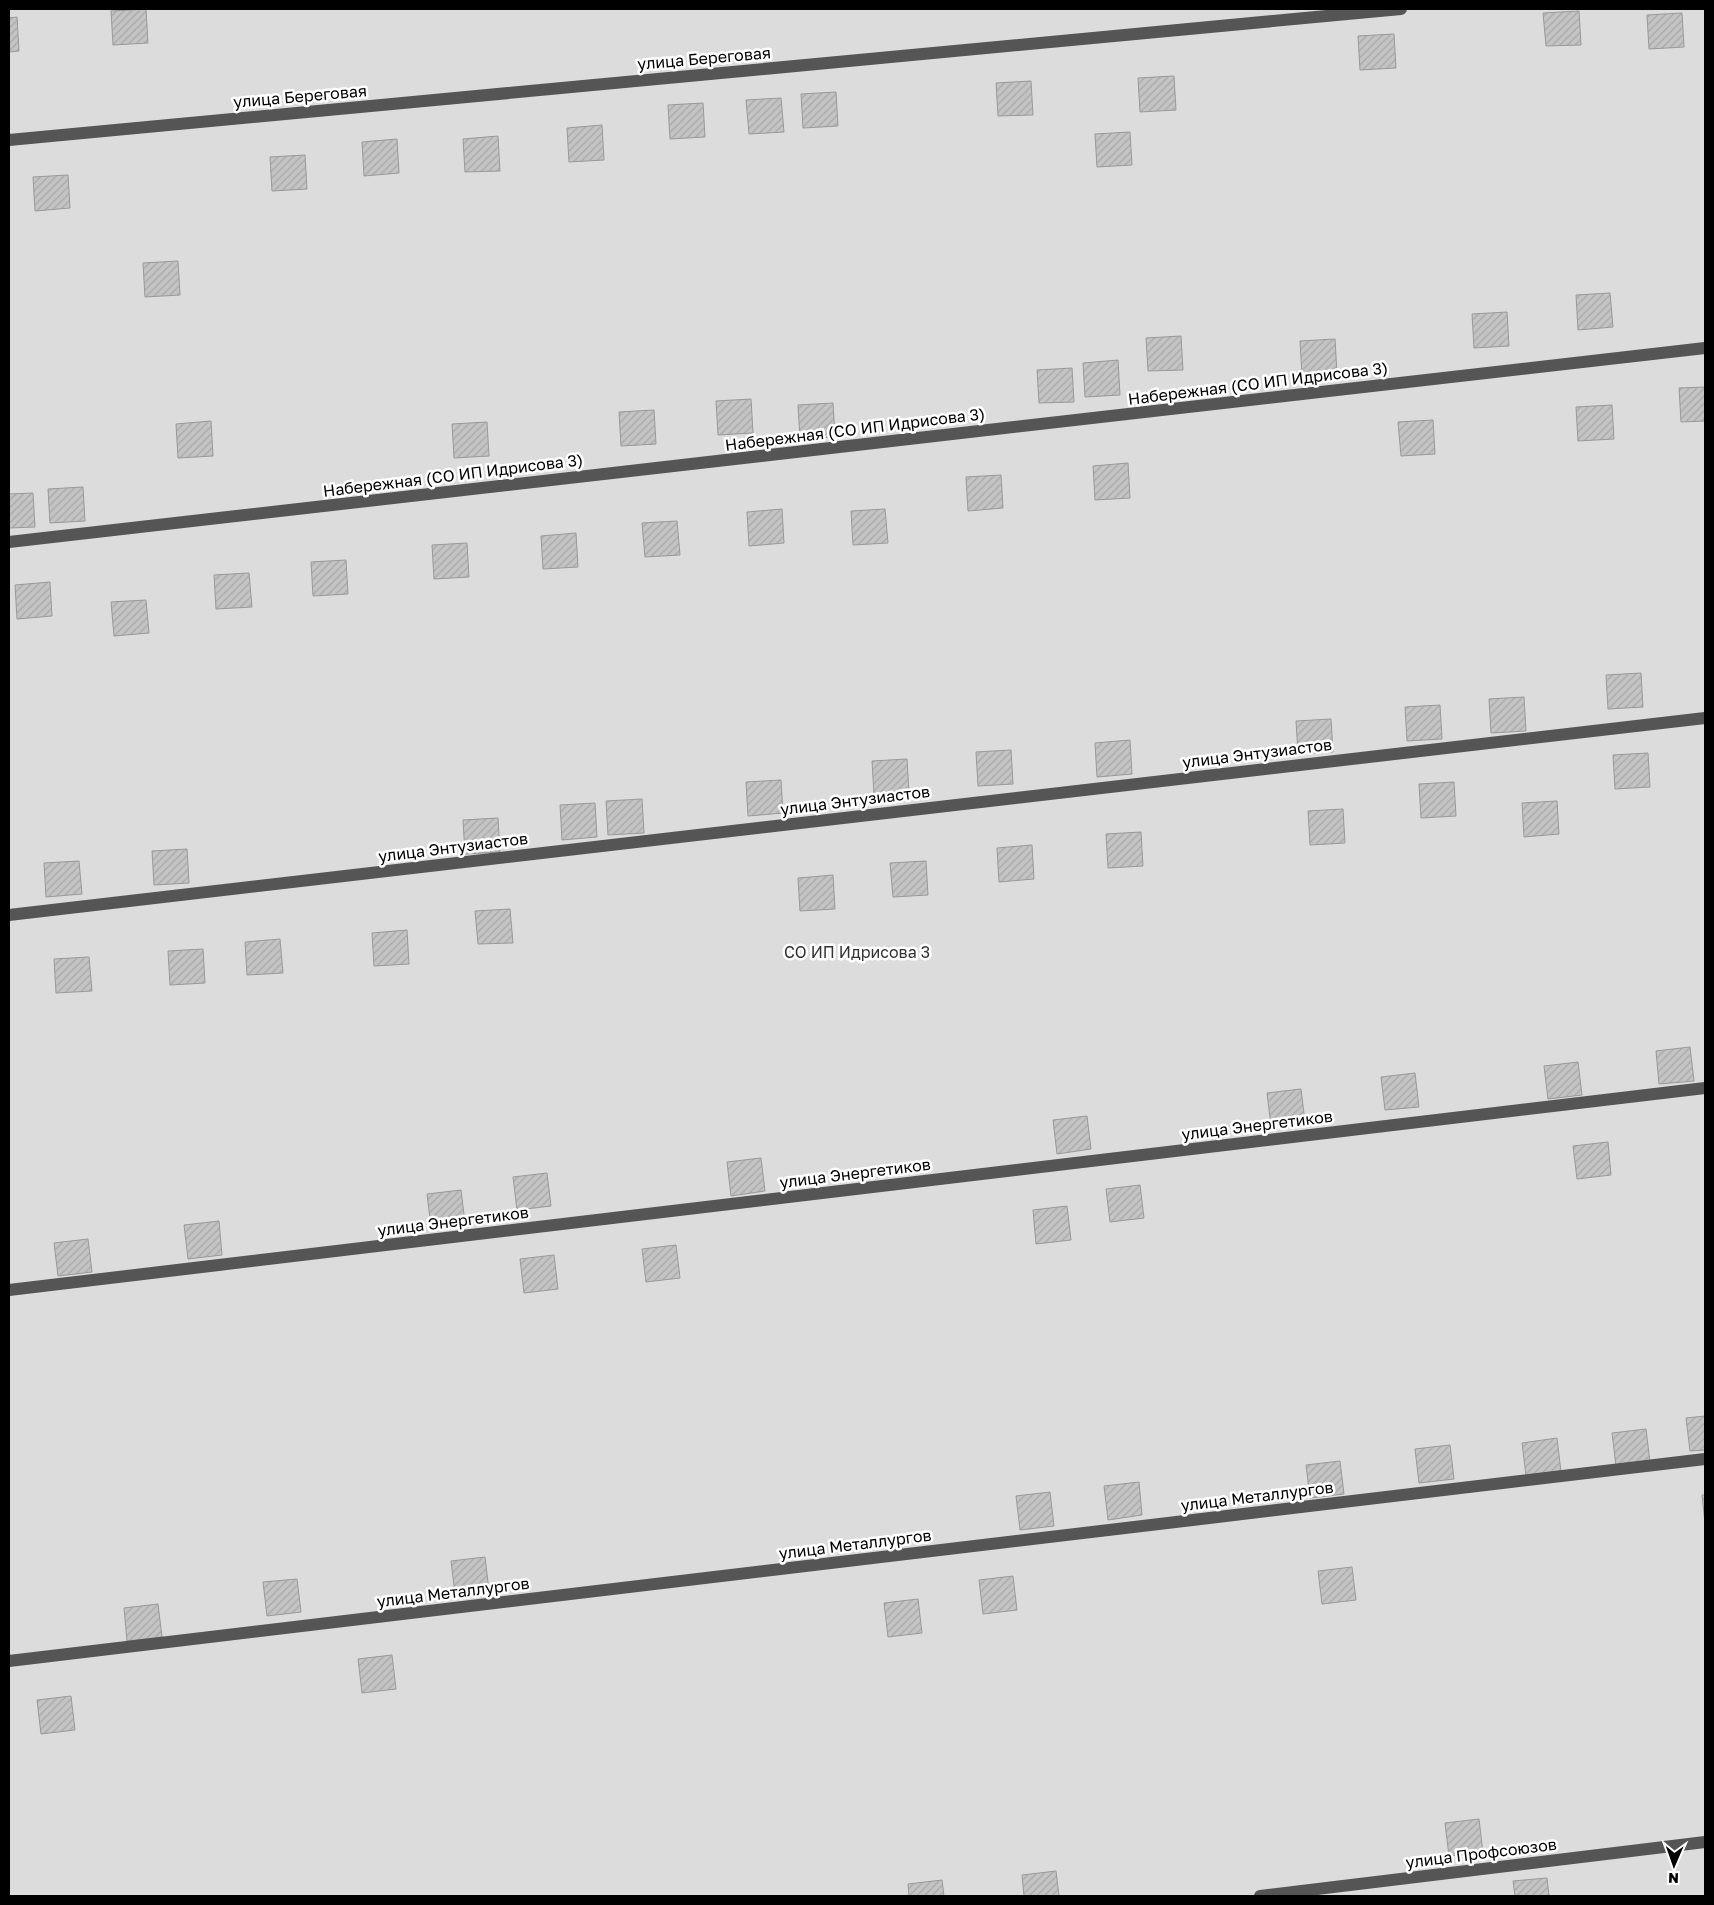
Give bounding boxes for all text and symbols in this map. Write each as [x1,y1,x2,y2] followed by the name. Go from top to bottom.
[636,42,772,74] street label: улица Береговая
[232,80,368,112] street label: улица Береговая
[1127,357,1389,409] street label: Набережная (СО ИП Идрисова 3)
[724,403,986,455] street label: Набережная (СО ИП Идрисова 3)
[322,449,584,501] street label: Набережная (СО ИП Идрисова 3)
[1181,734,1333,772] street label: улица Энтузиастов
[779,781,931,819] street label: улица Энтузиастов
[377,828,529,866] street label: улица Энтузиастов
[784,942,930,962] park label: СО ИП Идрисова 3
[1180,1106,1334,1144] street label: улица Энергетиков
[778,1154,932,1192] street label: улица Энергетиков
[376,1202,530,1240] street label: улица Энергетиков
[1180,1477,1334,1515] street label: улица Металлургов
[778,1525,932,1563] street label: улица Металлургов
[376,1573,530,1611] street label: улица Металлургов
[1404,1834,1558,1872] street label: улица Профсоюзов
[1649,1840,1699,1890] north arrow
[1668,1870,1679,1887] text: N

